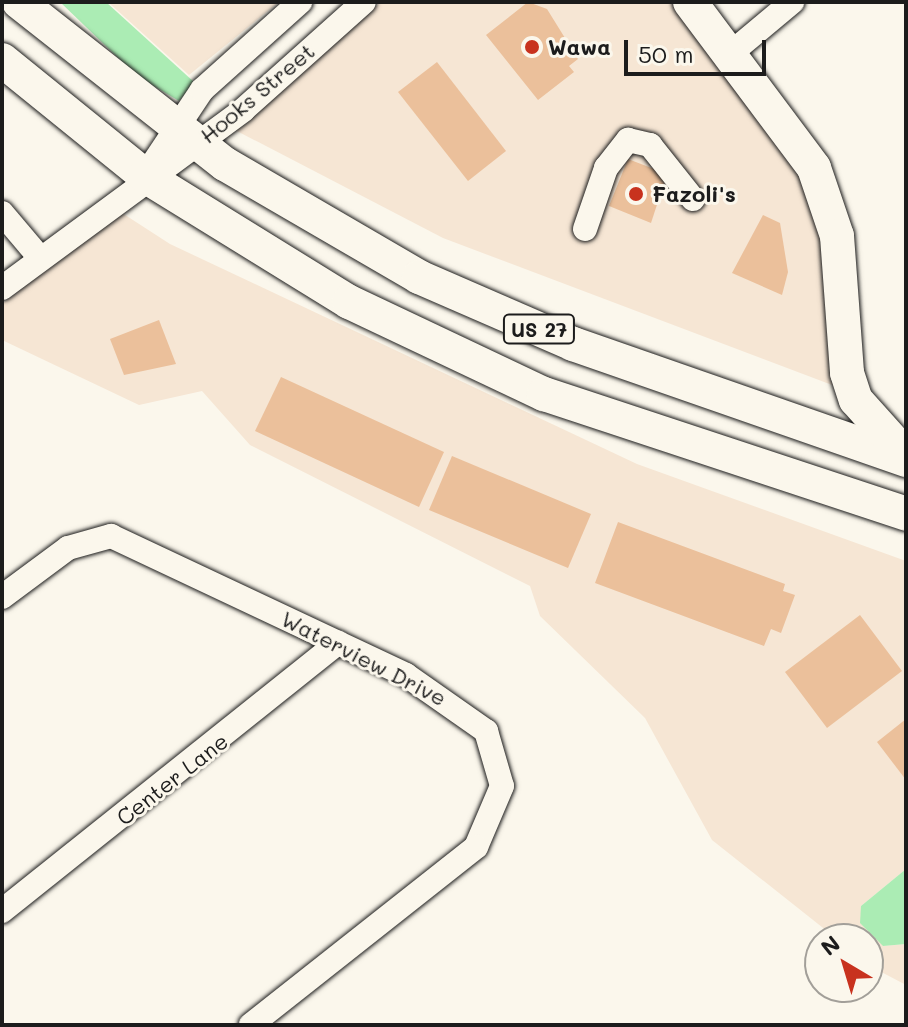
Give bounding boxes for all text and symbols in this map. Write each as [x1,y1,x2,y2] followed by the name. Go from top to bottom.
[628,24,770,74] scale bar
[548,34,611,60] place label: Wawa
[194,38,320,148] street label: Hooks Street
[523,38,541,56] marker: Wawa
[638,38,694,69] text: 50 m
[652,181,736,207] place label: Fazoli's
[627,185,645,203] marker: Fazoli's
[501,313,577,345] road number: US 27
[277,605,451,711] street label: Waterview Drive
[111,727,233,831] street label: Center Lane
[804,923,884,1003] north arrow
[815,929,846,962] text: N

